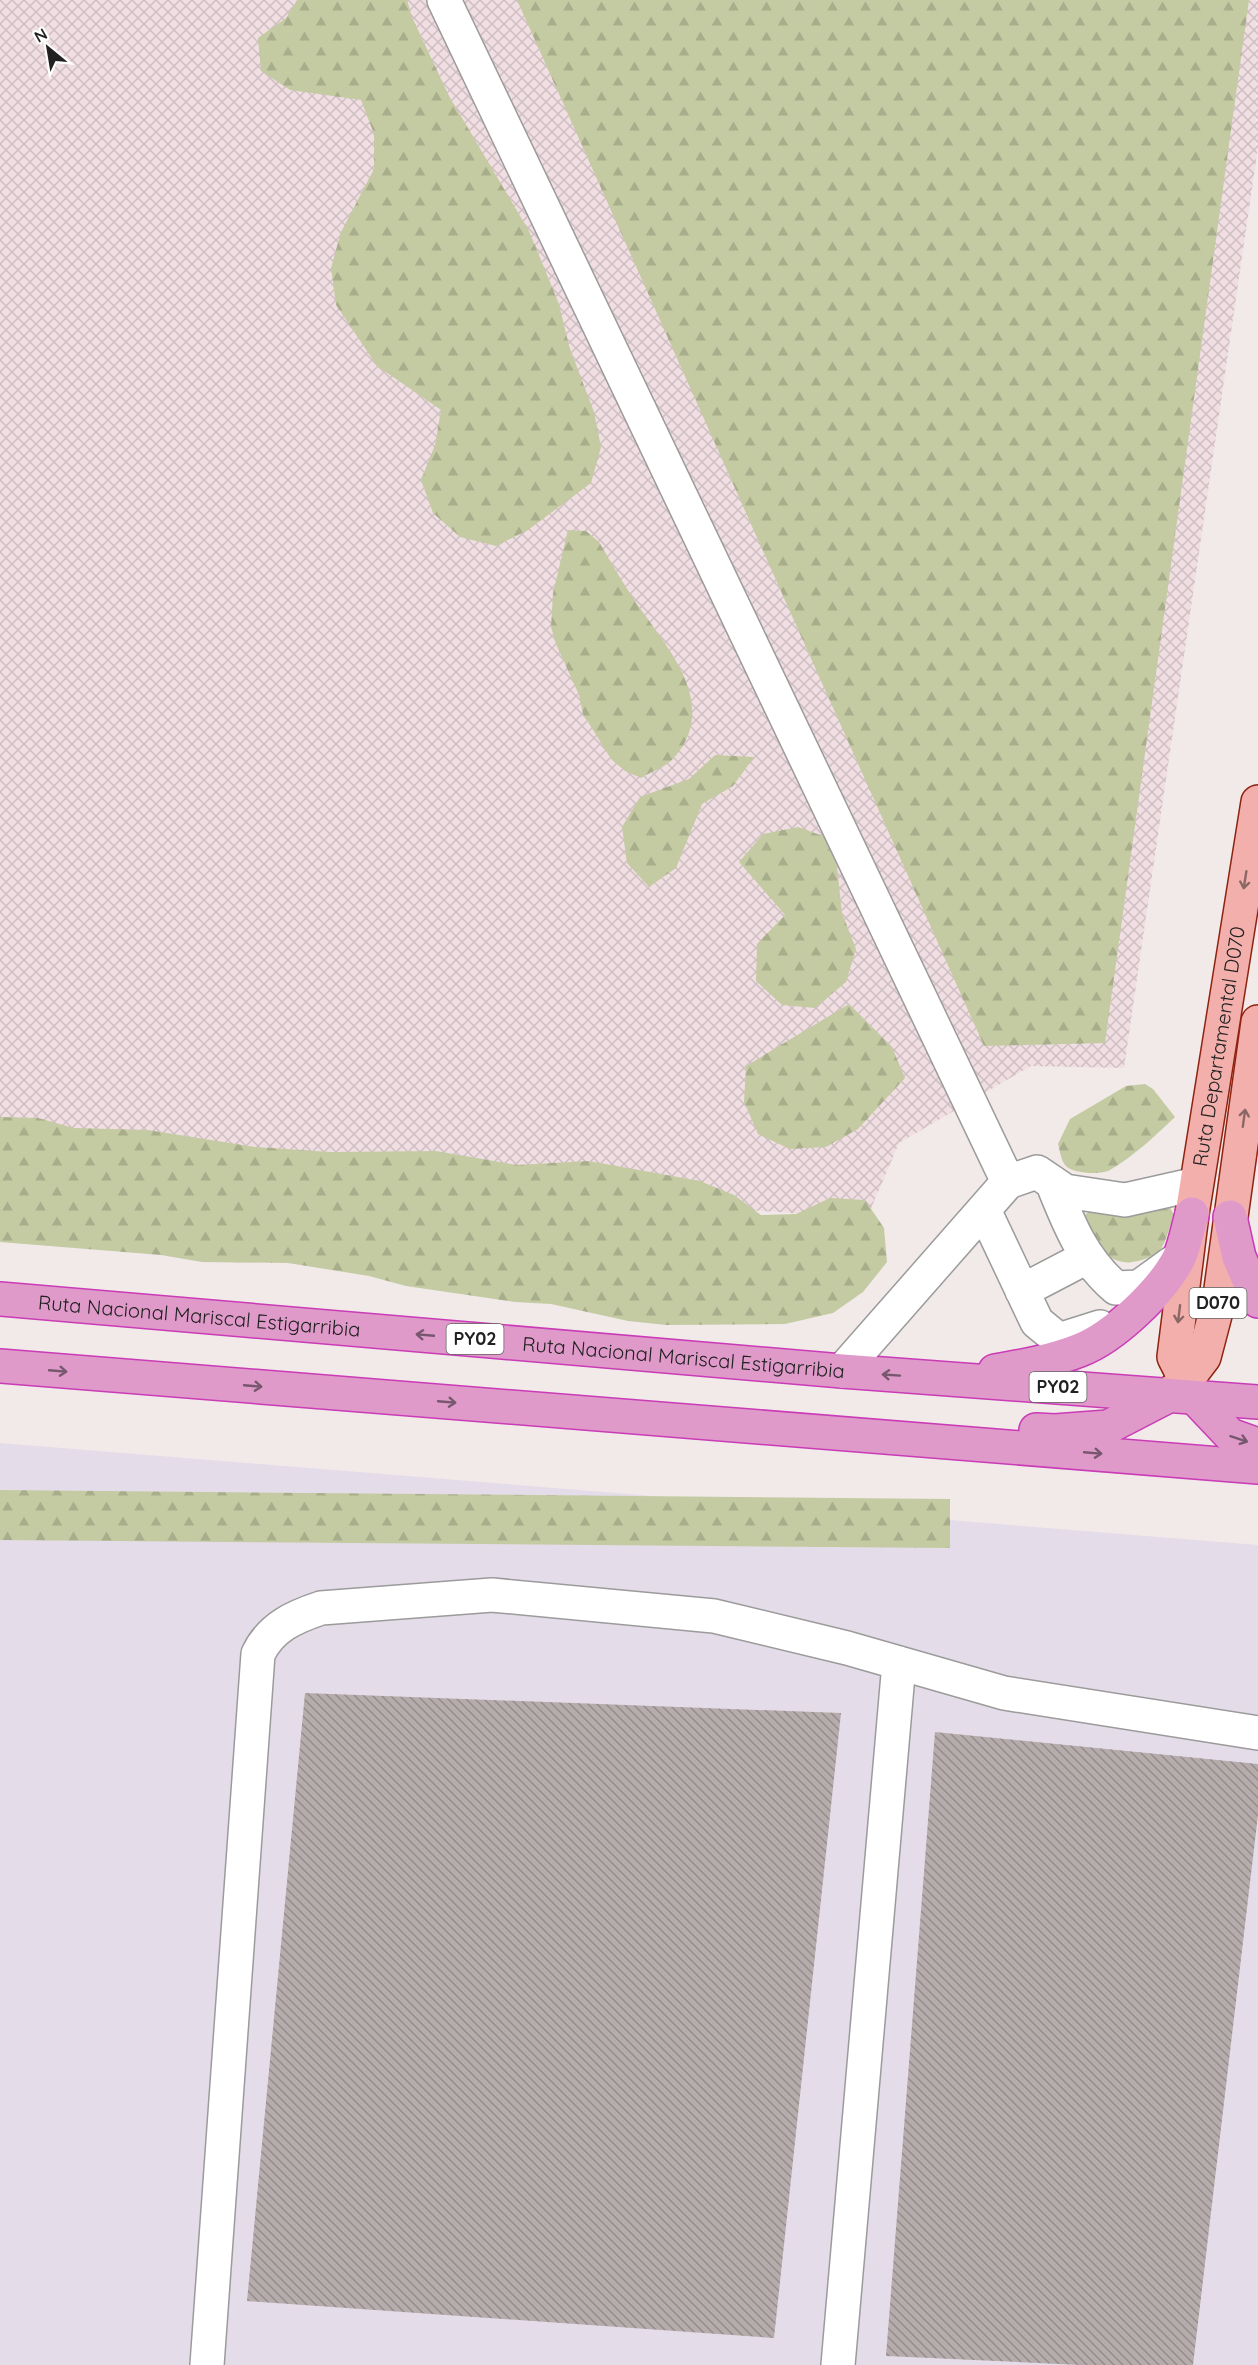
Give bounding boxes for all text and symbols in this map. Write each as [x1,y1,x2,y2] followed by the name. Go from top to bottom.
[18,18,78,78] north arrow
[30,23,51,47] text: N
[1240,870,1251,889] one-way arrow
[1187,924,1250,1168] street label: Ruta Departamental D070
[1239,1108,1250,1128] one-way arrow
[1190,1288,1246,1318] road number: D070
[37,1289,361,1342] street label: Ruta Nacional Mariscal Estigarribia
[1174,1303,1185,1323] one-way arrow
[446,1324,504,1354] road number: PY02
[415,1329,435,1340] one-way arrow
[521,1331,846,1383] street label: Ruta Nacional Mariscal Estigarribia
[48,1366,68,1377] one-way arrow
[881,1369,901,1380] one-way arrow
[1030,1372,1086,1402] road number: PY02
[242,1381,262,1392] one-way arrow
[437,1397,457,1408] one-way arrow
[1229,1434,1248,1445] one-way arrow
[1083,1448,1103,1459] one-way arrow

